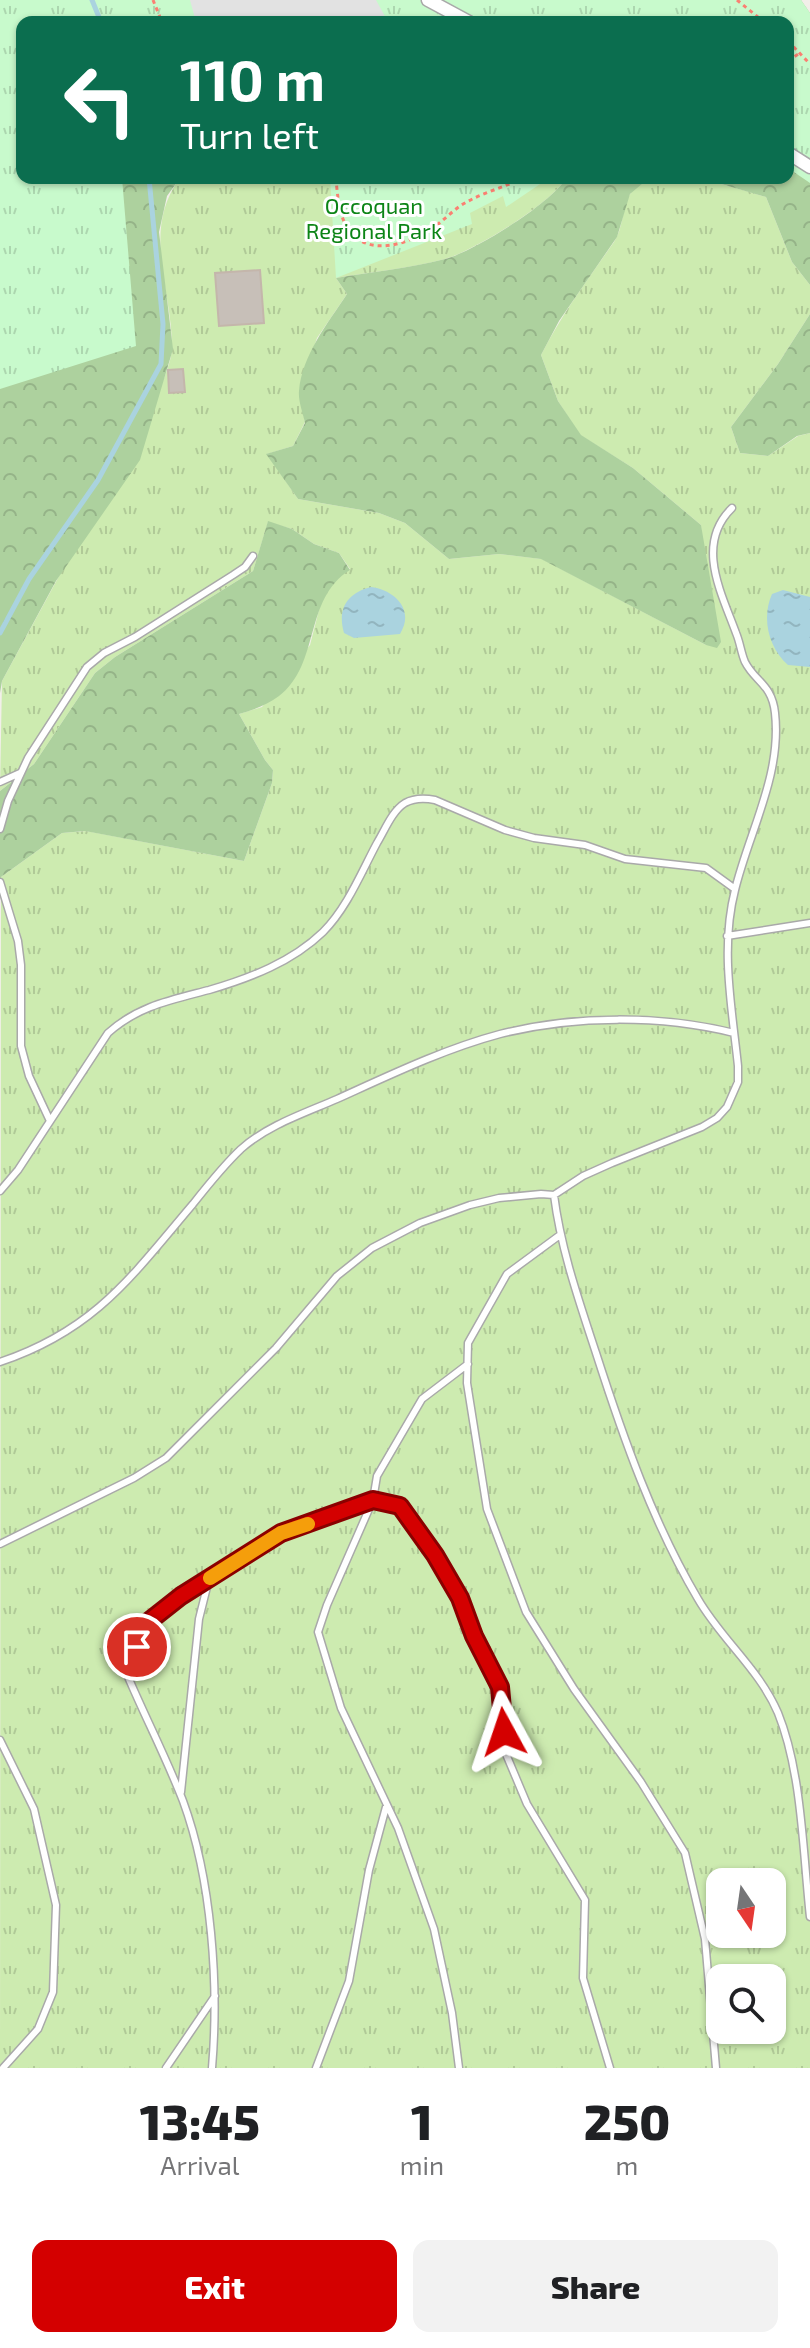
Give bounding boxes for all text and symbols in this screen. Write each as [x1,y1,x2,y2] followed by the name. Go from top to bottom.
[180,45,325,112] text: 110 m
[48,48,152,152] icon: left
[180,113,319,156] text: Turn left
[306,192,442,243] park label: Occoquan Regional Park
[103,1613,171,1681] pin
[115,1625,159,1669] icon: arrive
[462,1690,546,1774] position arrow
[706,1868,786,1948] north arrow
[706,1868,786,2044] map controls
[706,1964,786,2044] button: search
[140,2092,260,2150] text: 13:45
[411,2092,433,2150] text: 1
[584,2092,670,2150] text: 250
[160,2149,239,2180] text: Arrival
[400,2149,444,2180] text: min
[616,2149,638,2180] text: m
[32,2240,397,2332] button: Exit
[413,2240,778,2332] button: Share

